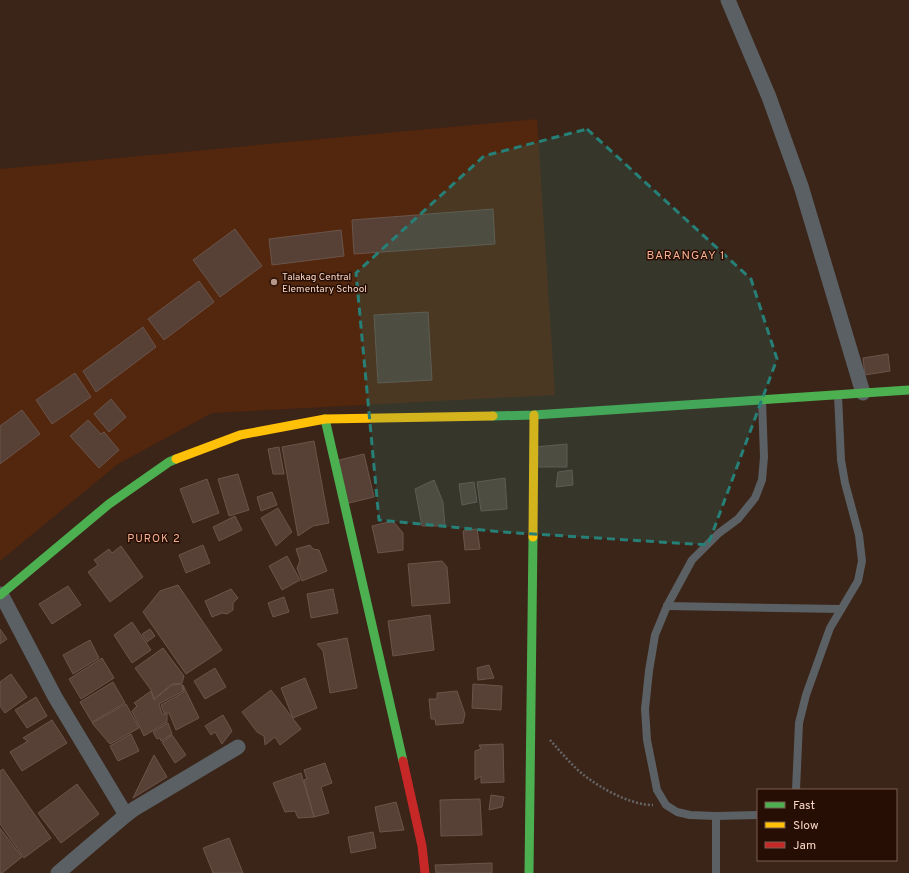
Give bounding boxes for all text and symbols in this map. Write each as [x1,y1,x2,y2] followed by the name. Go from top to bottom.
[646,248,726,264] district label: BARANGAY 1
[282,271,367,296] place label: Talakag Central Elementary School
[269,277,279,287] marker: Talakag Central Elementary School
[127,532,181,546] district label: PUROK 2
[757,789,897,861] legend
[793,798,815,814] text: Fast
[793,818,819,834] text: Slow
[793,838,816,854] text: Jam

